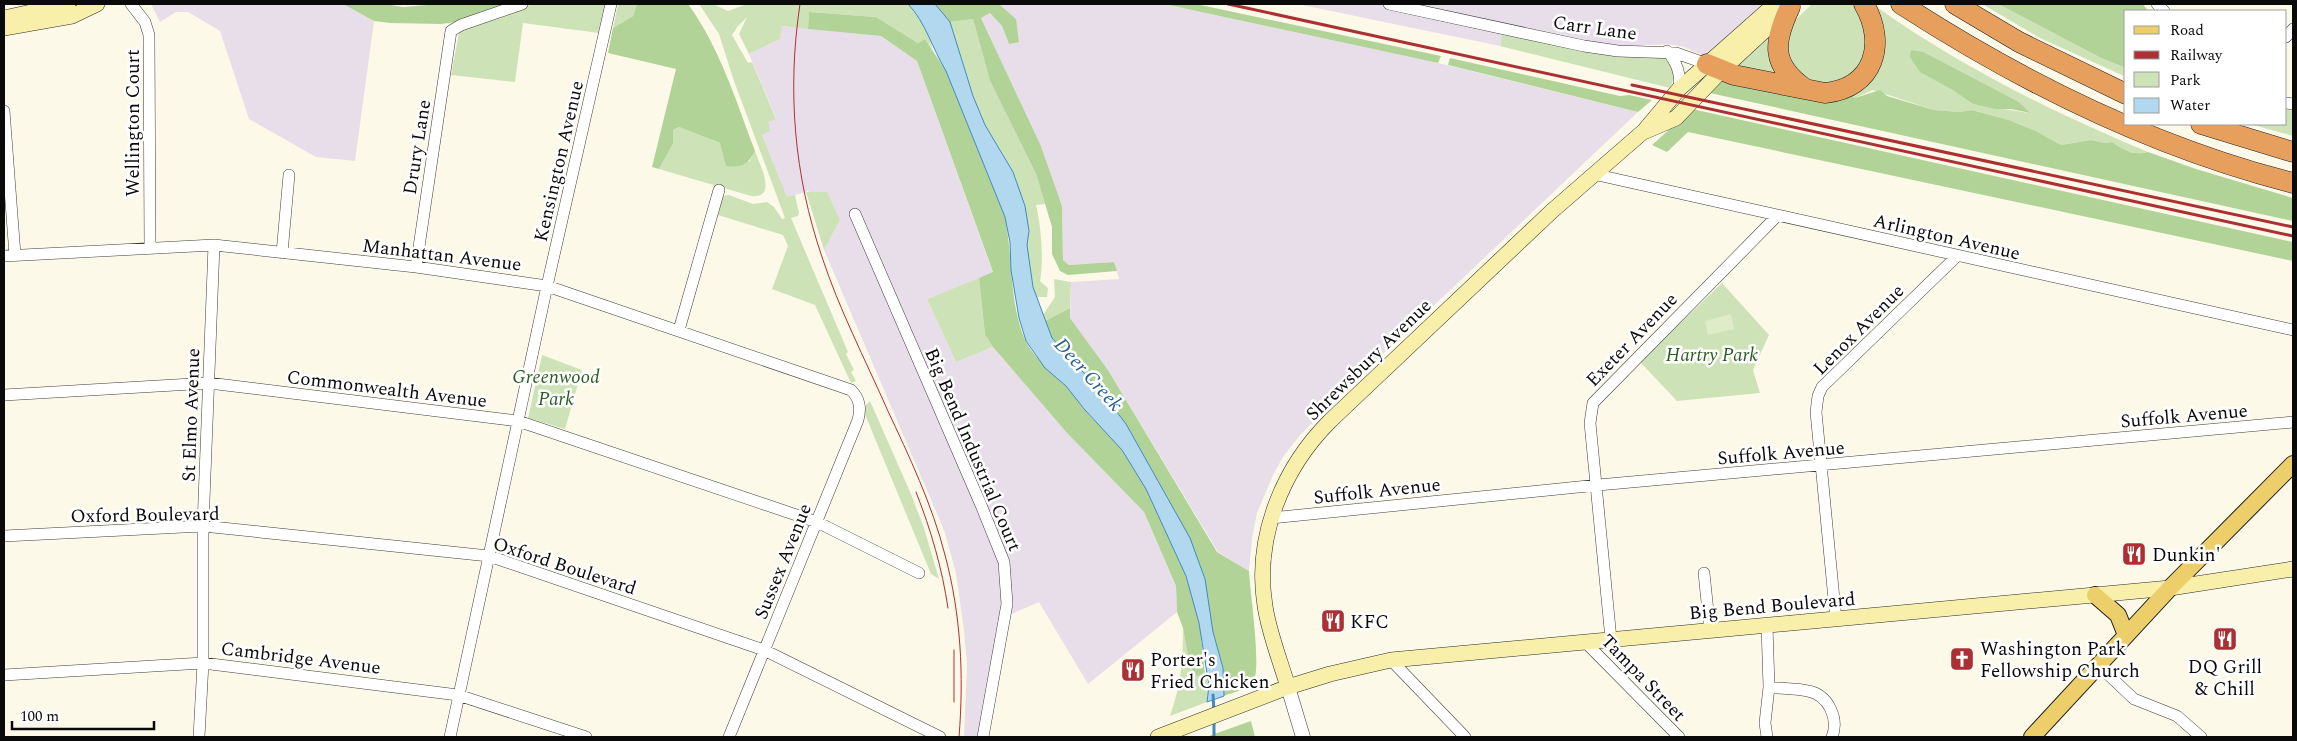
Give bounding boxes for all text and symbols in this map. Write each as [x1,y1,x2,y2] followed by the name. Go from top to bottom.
[1551,8,1639,49] street label: Carr Lane
[2124,10,2287,125] legend
[2170,19,2204,42] text: Road
[2170,44,2223,67] text: Railway
[119,49,148,197] street label: Wellington Court
[2170,69,2201,92] text: Park
[527,78,592,245] street label: Kensington Avenue
[2170,94,2210,117] text: Water
[396,98,439,197] street label: Drury Lane
[1870,206,2023,268] street label: Arlington Avenue
[361,231,523,280] street label: Manhattan Avenue
[1807,278,1911,382] street label: Lenox Avenue
[1579,286,1685,394] street label: Exeter Avenue
[1299,292,1439,428] street label: Shrewsbury Avenue
[1047,331,1130,419] water label: Deer Creek
[1666,341,1758,370] park label: Hartry Park
[917,343,1029,556] street label: Big Bend Industrial Court
[175,348,208,482] street label: St Elmo Avenue
[285,363,489,416] street label: Commonwealth Avenue
[512,363,600,414] park label: Greenwood Park
[2119,396,2249,437] street label: Suffolk Avenue
[1716,433,1846,474] street label: Suffolk Avenue
[1312,470,1442,513] street label: Suffolk Avenue
[747,499,820,624] street label: Sussex Avenue
[70,500,220,531] street label: Oxford Boulevard
[489,530,640,603] street label: Oxford Boulevard
[2121,541,2147,567] restaurant icon: Dunkin'
[2152,541,2220,570] place label: Dunkin'
[1688,585,1857,628] street label: Big Bend Boulevard
[1320,608,1346,634] restaurant icon: KFC
[1350,608,1389,637] place label: KFC
[2212,626,2238,652] restaurant icon: DQ Grill & Chill
[1593,628,1693,729] street label: Tampa Street
[219,634,382,683] street label: Cambridge Avenue
[1980,635,2140,686] place label: Washington Park Fellowship Church
[1150,646,1269,697] place label: Porter's Fried Chicken
[1949,646,1975,672] church icon: Washington Park Fellowship Church
[2188,653,2262,704] place label: DQ Grill & Chill
[1120,657,1146,683] restaurant icon: Porter's Fried Chicken
[12,698,155,730] scale bar
[20,705,59,728] text: 100 m

